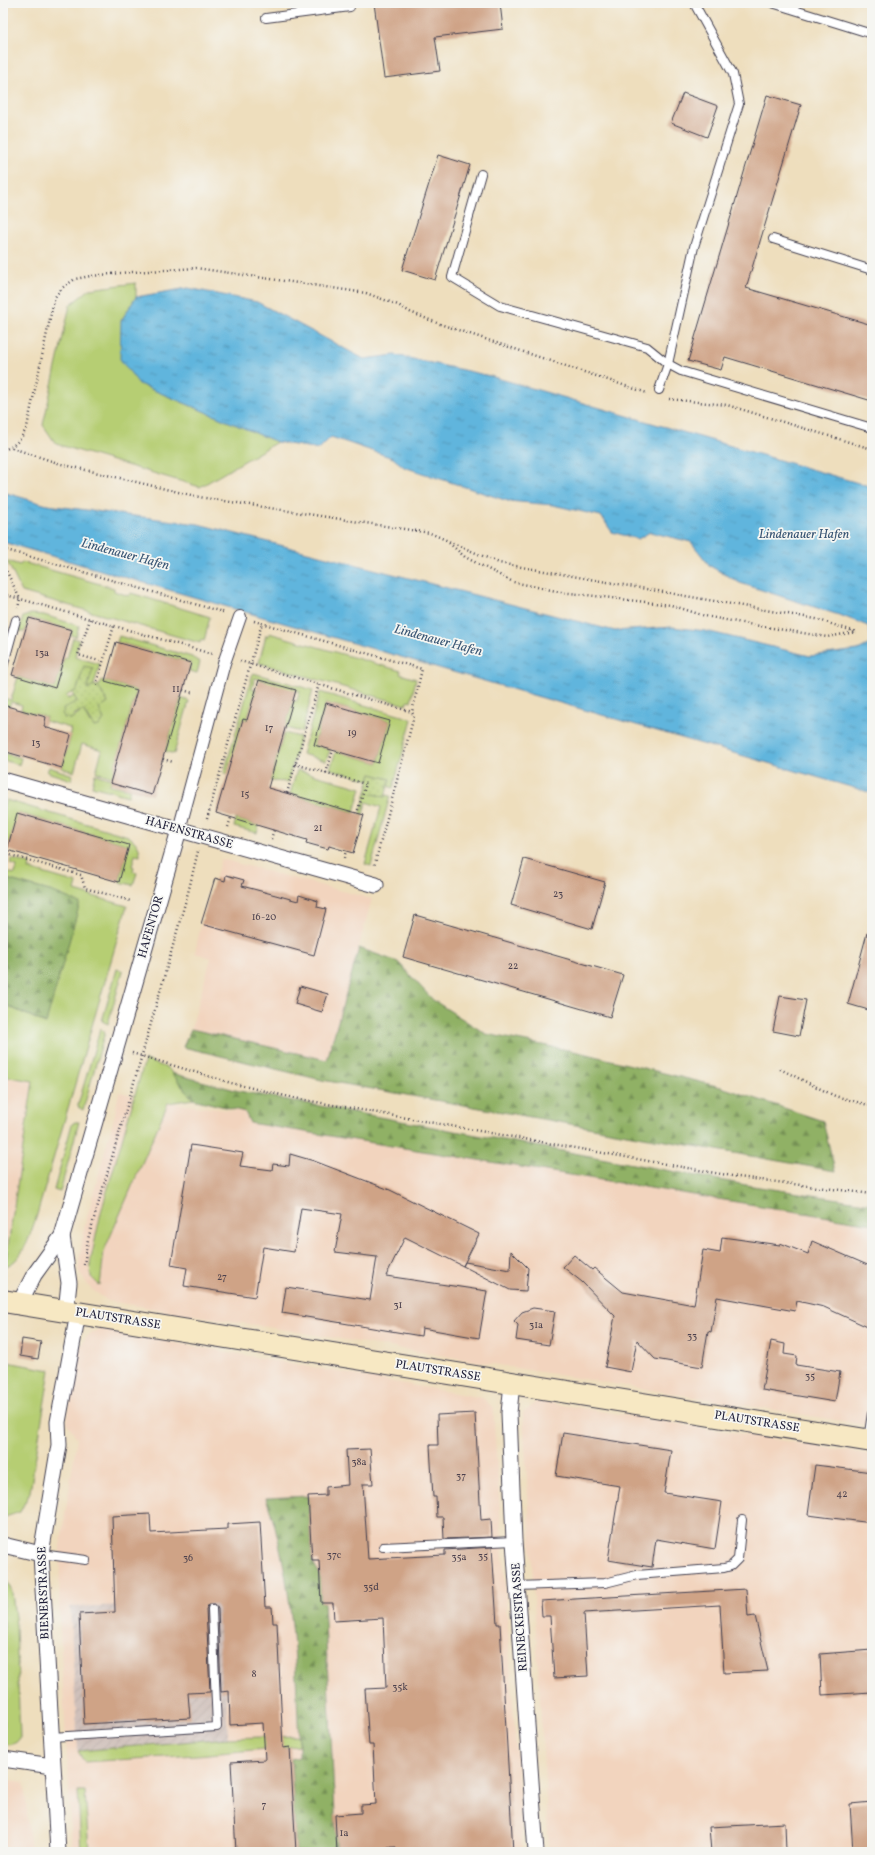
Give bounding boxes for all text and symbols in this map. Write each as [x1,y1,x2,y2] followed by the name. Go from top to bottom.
[759,526,850,544] water label: Lindenauer Hafen
[79,535,171,575] water label: Lindenauer Hafen
[392,621,484,661] water label: Lindenauer Hafen
[35,646,49,660] house number: 13a
[172,682,180,696] house number: 11
[265,721,274,735] house number: 17
[347,726,357,740] house number: 19
[31,736,41,750] house number: 13
[241,787,250,801] house number: 15
[143,813,235,853] street label: HAFENSTRASSE
[313,821,323,835] house number: 21
[553,887,563,901] house number: 23
[134,894,168,960] street label: HAFENTOR
[252,910,276,924] house number: 16-20
[508,959,518,973] house number: 22
[217,1270,227,1284] house number: 27
[393,1298,403,1312] house number: 31
[74,1304,162,1334] street label: PLAUTSTRASSE
[529,1318,543,1332] house number: 31a
[687,1329,697,1343] house number: 33
[394,1356,482,1386] street label: PLAUTSTRASSE
[805,1369,815,1383] house number: 35
[713,1407,801,1437] street label: PLAUTSTRASSE
[351,1455,367,1469] house number: 38a
[456,1469,466,1483] house number: 37
[836,1487,848,1501] house number: 42
[34,1546,54,1640] street label: BIENERSTRASSE
[327,1548,342,1562] house number: 37c
[478,1549,488,1563] house number: 35
[452,1550,466,1564] house number: 35a
[183,1551,193,1565] house number: 36
[508,1562,532,1672] street label: REINECKESTRASSE
[363,1580,379,1594] house number: 35d
[251,1667,257,1681] house number: 8
[392,1680,408,1694] house number: 35k
[262,1798,267,1812] house number: 7
[340,1826,348,1840] house number: 1a

